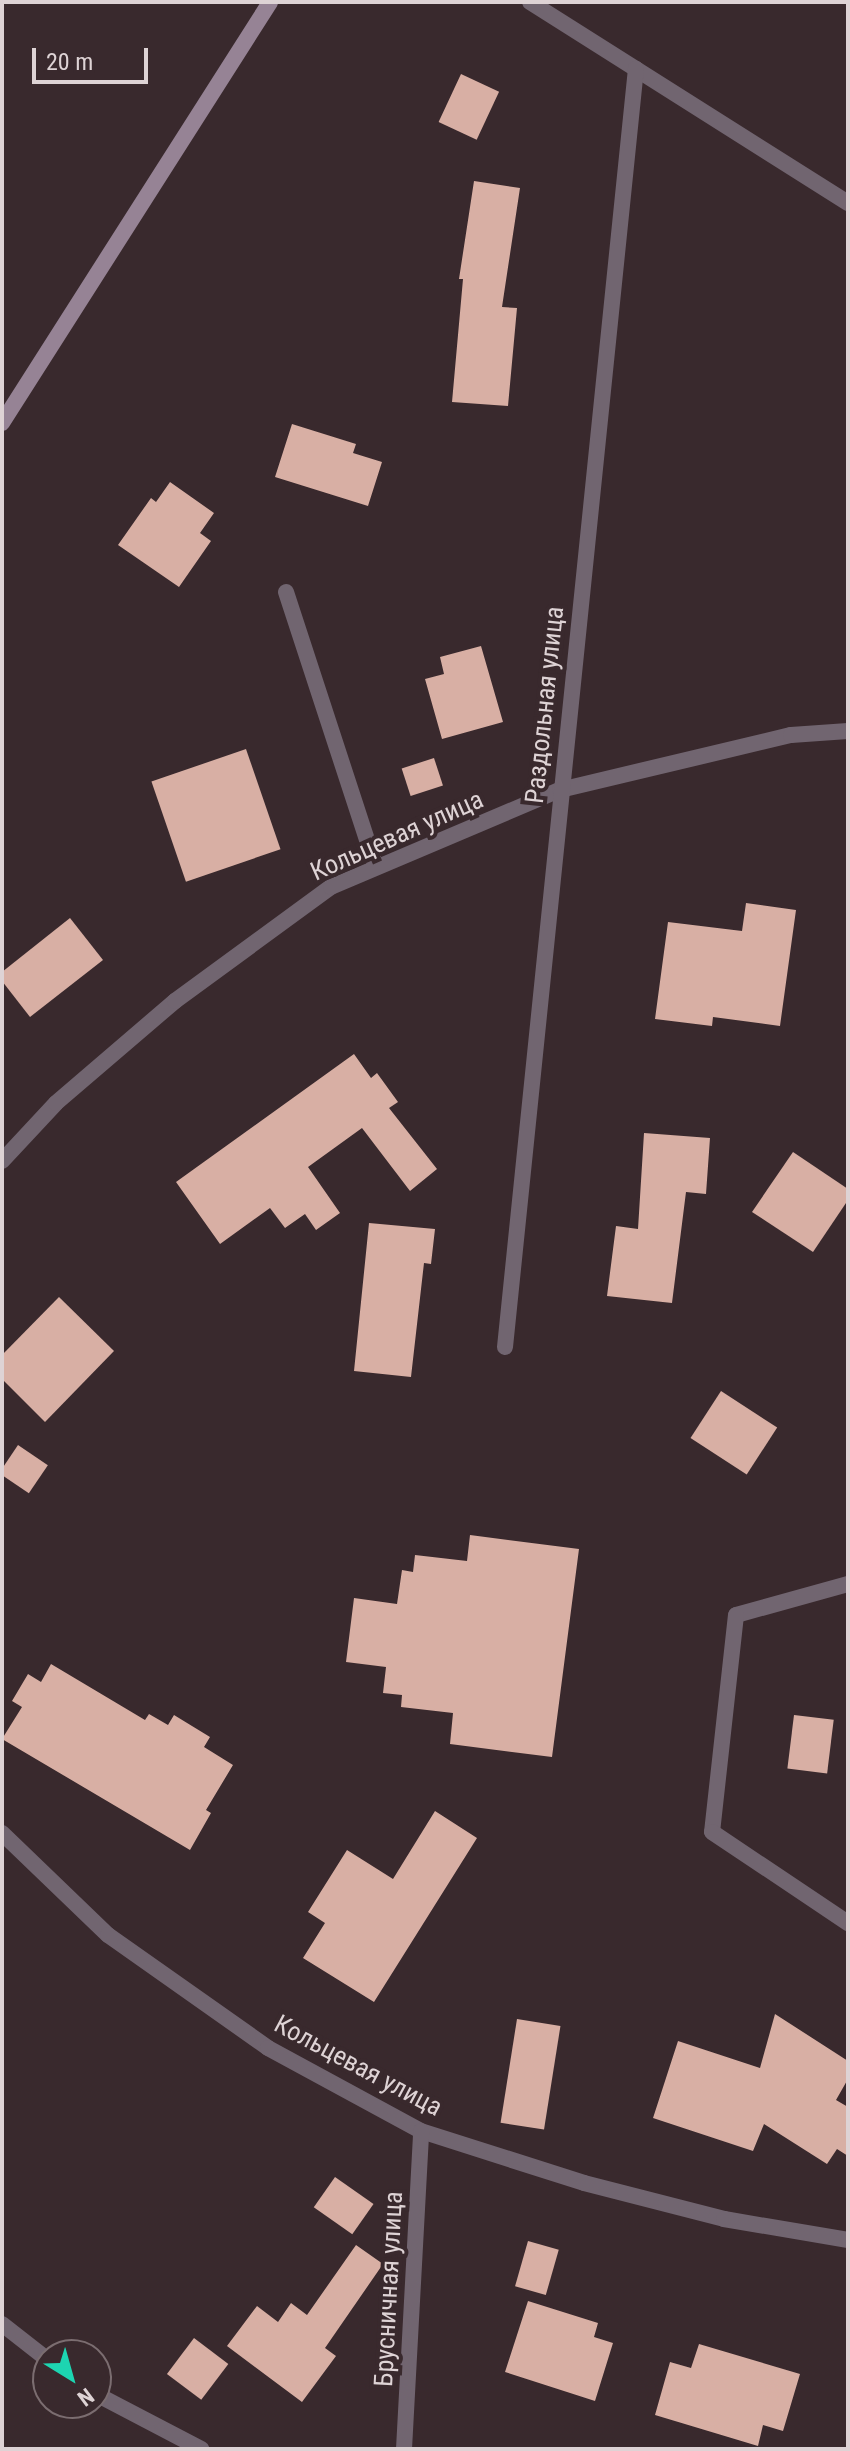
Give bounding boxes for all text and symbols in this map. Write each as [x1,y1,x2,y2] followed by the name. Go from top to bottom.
[36,32,152,82] scale bar
[46,48,93,76] text: 20 m
[519,605,571,805] street label: Раздольная улица
[306,784,488,888] street label: Кольцевая улица
[269,2009,447,2123] street label: Кольцевая улица
[368,2190,410,2388] street label: Брусничная улица
[32,2339,112,2419] north arrow
[73,2383,98,2411] text: N

